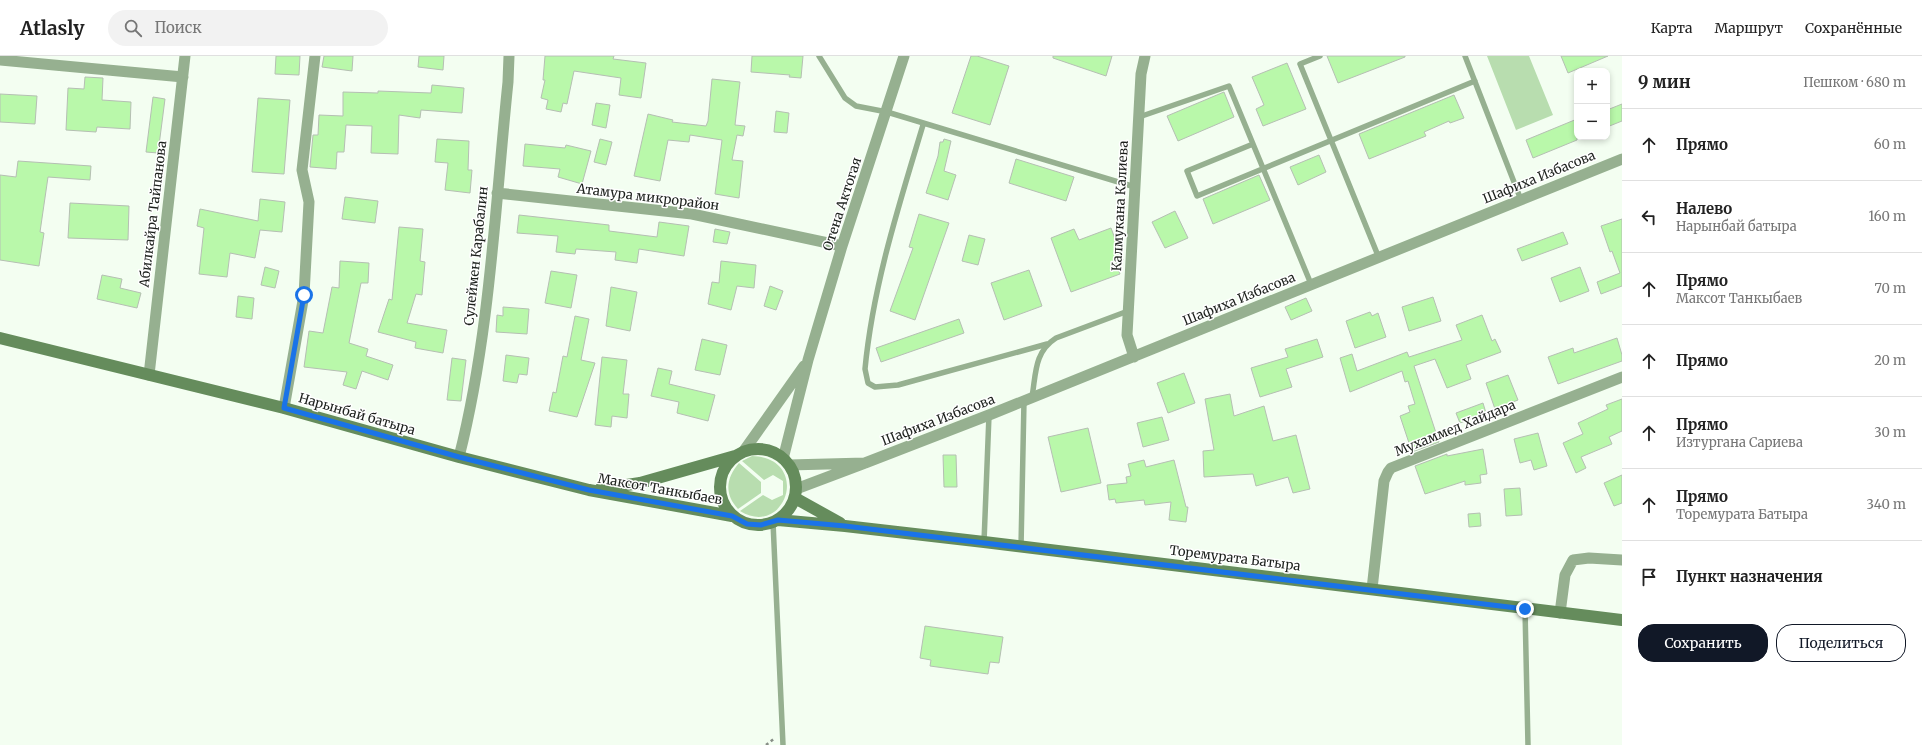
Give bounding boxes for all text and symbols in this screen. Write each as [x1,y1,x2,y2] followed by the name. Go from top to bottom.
[108,10,388,46] search box
[20,16,84,40] text: Atlasly
[122,17,144,39] icon: search
[154,18,202,37] text: Поиск
[1651,19,1692,37] text: Карта
[1714,19,1783,37] text: Маршрут
[1805,19,1902,37] text: Сохранённые
[1574,68,1610,140] map controls
[1574,68,1610,104] button: +
[1638,71,1691,93] text: 9 мин
[1803,74,1906,91] text: Пешком · 680 m
[1574,104,1610,140] button: −
[1638,134,1660,156] icon: ahead
[1676,135,1728,154] text: Прямо
[1874,136,1906,153] text: 60 m
[135,140,170,289] street label: Абилкайра Тайпанова
[1108,140,1132,272] street label: Калмукана Калиева
[1480,147,1598,207] street label: Шафиха Избасова
[819,155,865,253] street label: Отена Актогая
[575,180,720,214] street label: Атамура микрорайон
[460,185,492,326] street label: Сулеймен Карабалин
[1676,199,1732,218] text: Налево
[1638,206,1660,228] icon: left
[1868,208,1906,225] text: 160 m
[1676,218,1797,235] text: Нарынбай батыра
[1180,269,1298,329] street label: Шафиха Избасова
[1676,271,1728,290] text: Прямо
[1638,278,1660,300] icon: ahead
[1875,280,1906,297] text: 70 m
[295,286,313,304] route start
[1676,290,1802,307] text: Максот Танкыбаев
[1638,350,1660,372] icon: ahead
[1676,351,1728,370] text: Прямо
[1874,352,1906,369] text: 20 m
[297,389,417,439] street label: Нарынбай батыра
[879,391,997,449] street label: Шафиха Избасова
[1392,396,1518,460] street label: Мухаммед Хайдара
[1676,415,1728,434] text: Прямо
[1638,422,1660,444] icon: ahead
[1874,424,1906,441] text: 30 m
[1676,434,1803,451] text: Изтургана Сариева
[596,470,724,508] street label: Максот Танкыбаев
[1676,487,1728,506] text: Прямо
[1638,494,1660,516] icon: ahead
[1867,496,1906,513] text: 340 m
[1676,506,1808,523] text: Торемурата Батыра
[1168,542,1302,574] street label: Торемурата Батыра
[1638,566,1660,588] icon: arrive
[1676,567,1823,586] text: Пункт назначения
[1516,600,1534,618] route end
[1638,624,1768,662] button: Сохранить
[1776,624,1906,662] button: Поделиться

